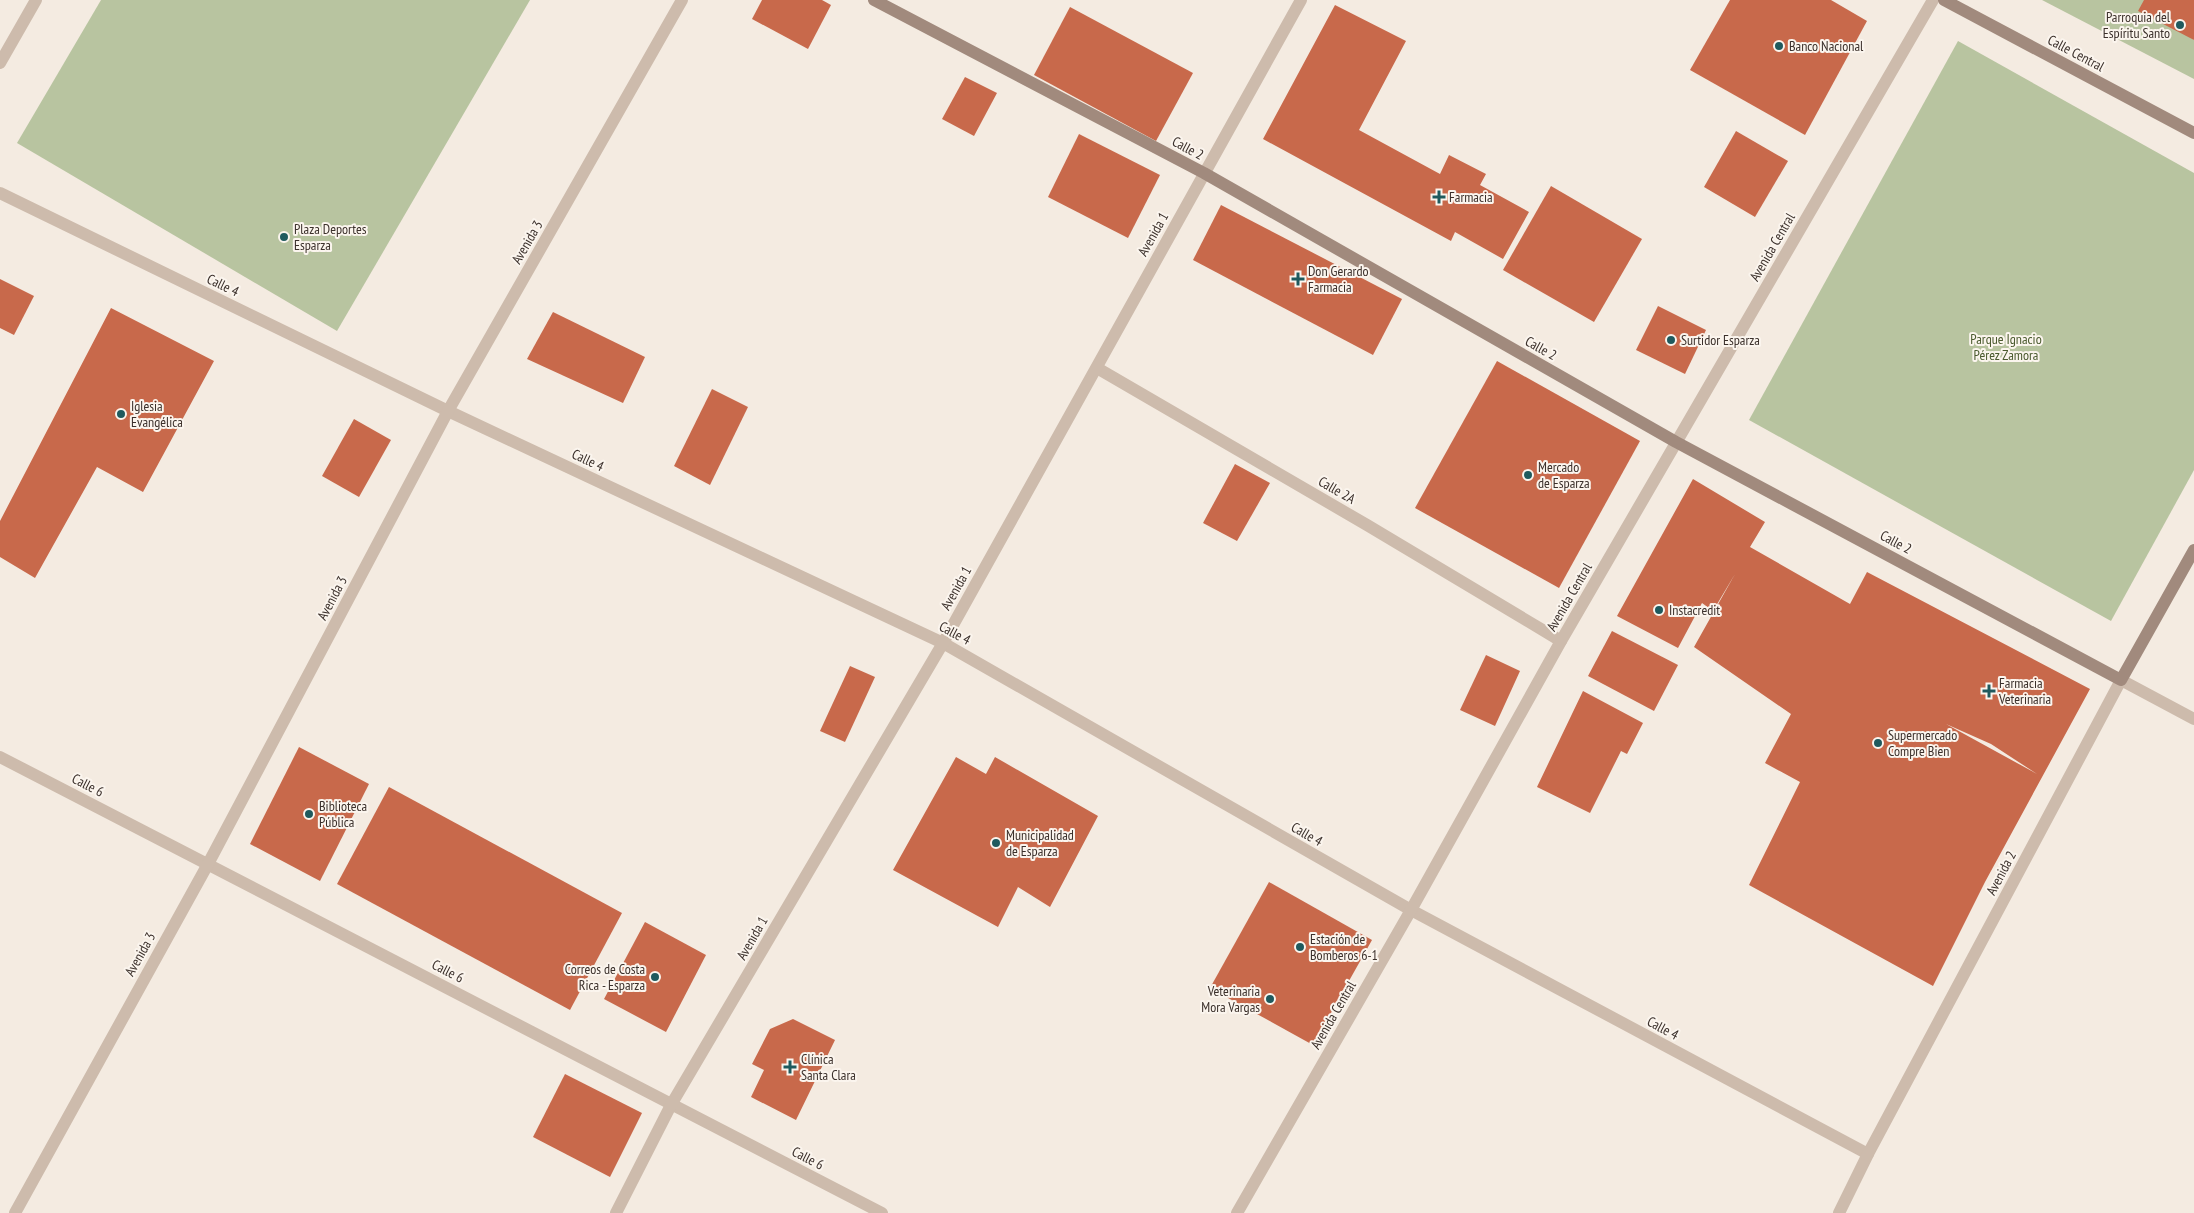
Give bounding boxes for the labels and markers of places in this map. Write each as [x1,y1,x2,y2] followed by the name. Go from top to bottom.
[2103,8,2171,42] place label: Parroquia del Espíritu Santo
[2174,19,2186,31] marker: Parroquia del Espíritu Santo
[1789,37,1864,55] place label: Banco Nacional
[1773,40,1785,52] marker: Banco Nacional
[1449,188,1493,206] place label: Farmacia
[1433,191,1445,203] marker: Farmacia
[294,220,367,254] place label: Plaza Deportes Esparza
[278,231,290,243] marker: Plaza Deportes Esparza
[1308,262,1369,296] place label: Don Gerardo Farmacia
[1292,273,1304,285] marker: Don Gerardo Farmacia
[1681,331,1760,349] place label: Surtidor Esparza
[1665,334,1677,346] marker: Surtidor Esparza
[131,397,183,431] place label: Iglesia Evangélica
[115,408,127,420] marker: Iglesia Evangélica
[1538,458,1590,492] place label: Mercado de Esparza
[1522,469,1534,481] marker: Mercado de Esparza
[1669,601,1720,619] place label: Instacredit
[1653,604,1665,616] marker: Instacredit
[1998,674,2051,708] place label: Farmacia Veterinaria
[1983,685,1995,697] marker: Farmacia Veterinaria
[1888,726,1957,760] place label: Supermercado Compre Bien
[1872,737,1884,749] marker: Supermercado Compre Bien
[319,797,367,831] place label: Biblioteca Pública
[303,808,315,820] marker: Biblioteca Pública
[1006,826,1074,860] place label: Municipalidad de Esparza
[990,837,1002,849] marker: Municipalidad de Esparza
[1310,930,1378,964] place label: Estación de Bomberos 6-1
[1294,941,1306,953] marker: Estación de Bomberos 6-1
[565,960,645,994] place label: Correos de Costa Rica - Esparza
[649,971,661,983] marker: Correos de Costa Rica - Esparza
[1201,982,1260,1016] place label: Veterinaria Mora Vargas
[1264,993,1276,1005] marker: Veterinaria Mora Vargas
[801,1050,856,1084] place label: Clínica Santa Clara
[783,1060,797,1074] marker: Clínica Santa Clara

